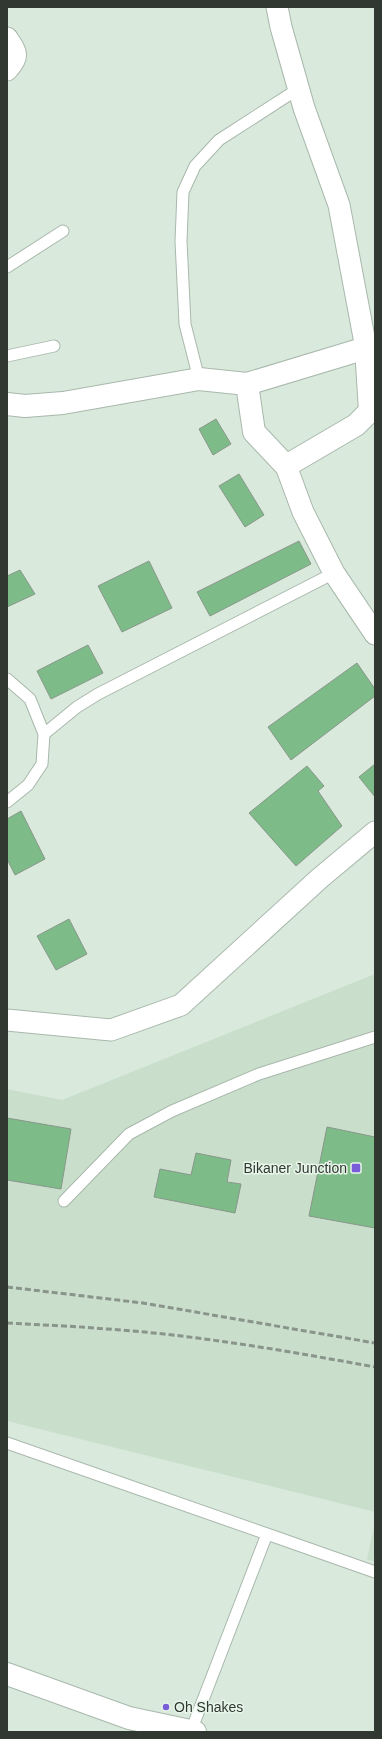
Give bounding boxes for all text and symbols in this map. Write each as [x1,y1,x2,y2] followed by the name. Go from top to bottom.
[243,1160,347,1176] place label: Bikaner Junction
[350,1162,362,1174] marker: Bikaner Junction
[174,1699,243,1715] place label: Oh Shakes
[161,1702,171,1712] marker: Oh Shakes

